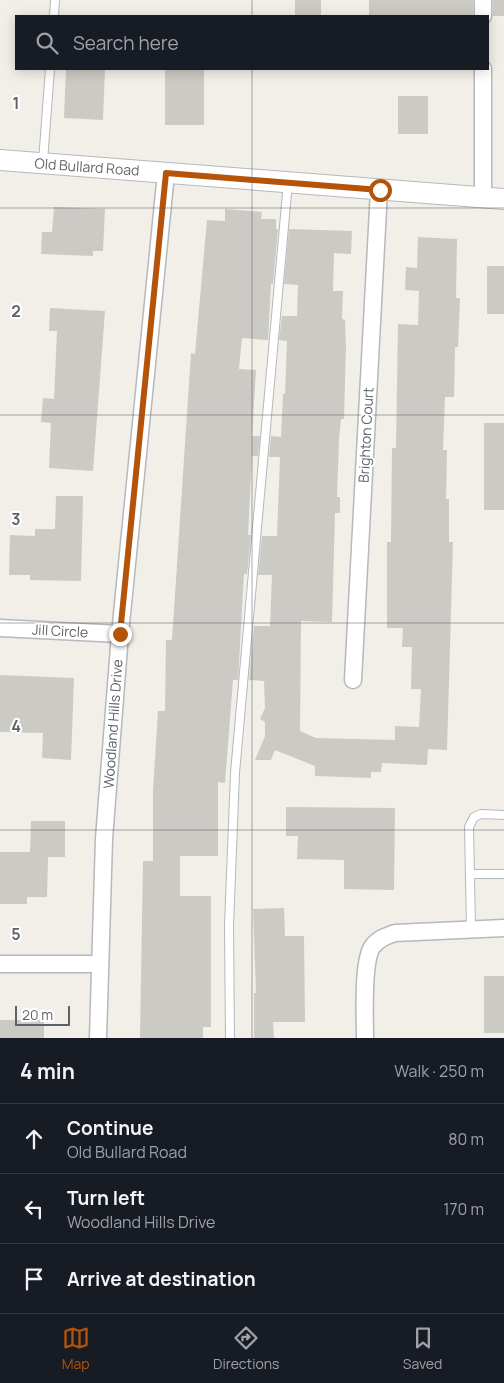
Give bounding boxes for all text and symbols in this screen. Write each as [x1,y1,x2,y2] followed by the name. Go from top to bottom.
[15,15,489,70] search box
[33,29,61,57] icon: search
[73,30,179,56] text: Search here
[12,92,20,114] text: 1
[34,153,140,180] street label: Old Bullard Road
[369,179,392,202] route start
[11,300,21,322] text: 2
[354,386,378,483] street label: Brighton Court
[11,508,21,530] text: 3
[31,620,89,641] street label: Jill Circle
[109,623,132,646] route end
[98,659,127,789] street label: Woodland Hills Drive
[11,715,21,737] text: 4
[11,923,21,945] text: 5
[15,1003,70,1026] scale bar
[22,1005,53,1024] text: 20 m
[20,1057,75,1085] text: 4 min
[394,1060,484,1082] text: Walk · 250 m
[67,1115,153,1141] text: Continue
[20,1125,48,1153] icon: ahead
[448,1128,484,1150] text: 80 m
[67,1141,187,1163] text: Old Bullard Road
[67,1185,145,1211] text: Turn left
[20,1195,48,1223] icon: left
[443,1198,484,1220] text: 170 m
[67,1211,215,1233] text: Woodland Hills Drive
[20,1265,48,1293] icon: arrive
[67,1266,256,1292] text: Arrive at destination
[62,1324,90,1373] tab: Map
[213,1324,279,1373] tab: Directions
[403,1324,442,1373] tab: Saved

